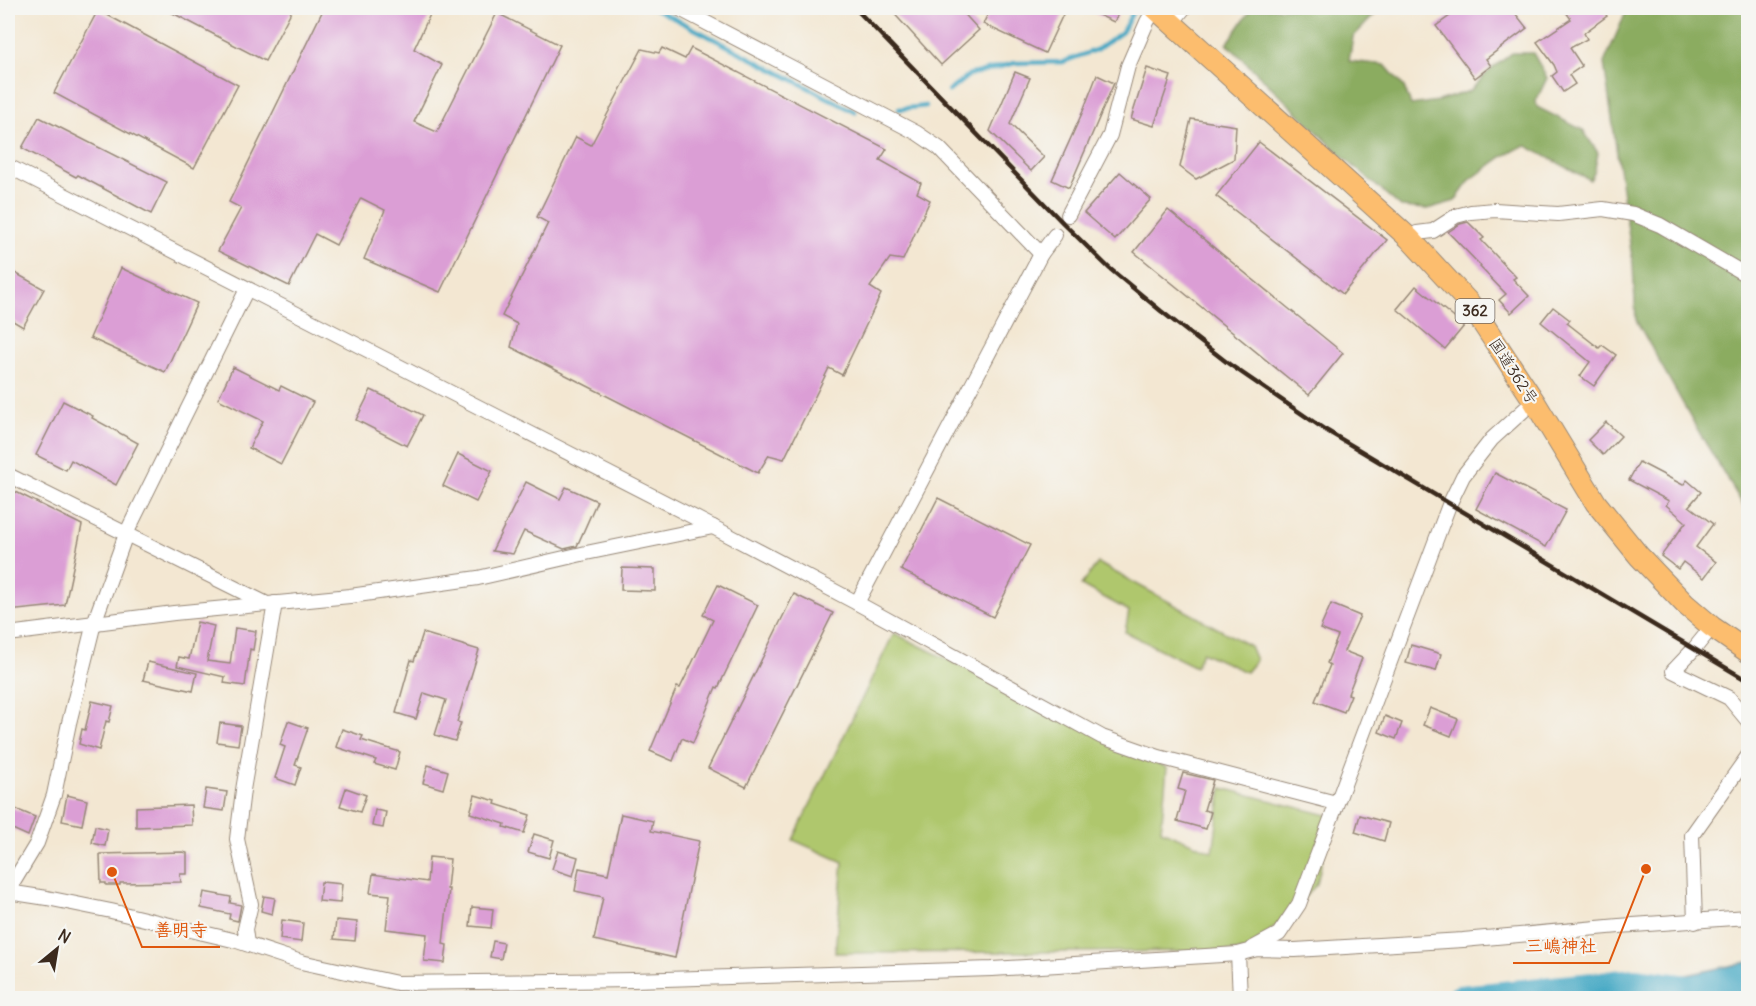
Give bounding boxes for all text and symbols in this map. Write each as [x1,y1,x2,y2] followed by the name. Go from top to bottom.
[1456,299,1494,323] road number: 362
[1485,334,1543,408] street label: 国道362号
[142,911,220,947] callout: 善明寺
[154,918,208,941] text: 善明寺
[27,919,87,979] north arrow
[55,925,74,947] text: N
[1513,927,1609,963] callout: 三嶋神社
[1525,934,1597,957] text: 三嶋神社

